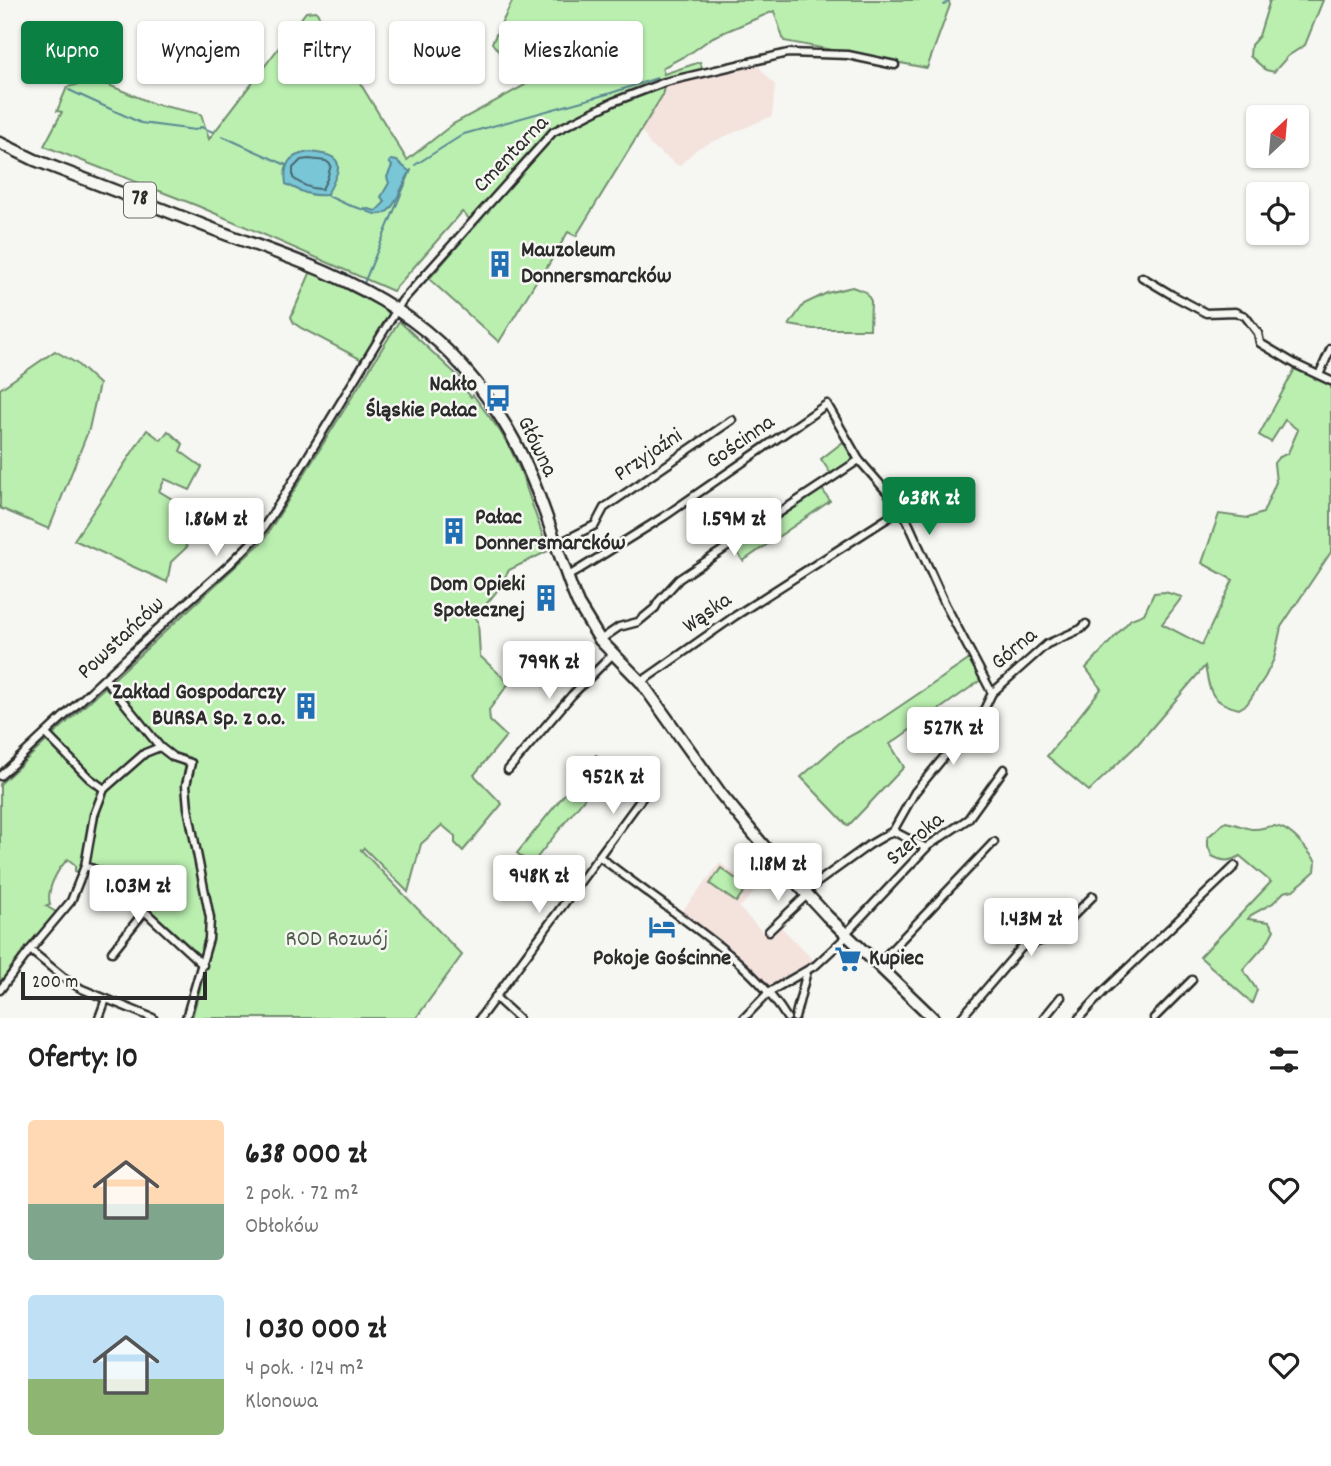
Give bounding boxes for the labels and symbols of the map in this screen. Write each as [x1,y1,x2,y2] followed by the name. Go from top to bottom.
[1246,105,1309,168] north arrow
[466,108,558,201] street label: Cmentarna
[124,182,156,218] road number: 78
[521,235,672,294] place label: Mauzoleum Donnersmarcków
[485,249,515,279] building icon: Mauzoleum Donnersmarcków
[366,369,477,428] place label: Nakło Śląskie Pałac
[483,383,513,413] bus stop icon: Nakło Śląskie Pałac
[700,407,783,479] street label: Gościnna
[507,411,565,484] street label: Główna
[608,421,690,491] street label: Przyjaźni
[864,477,994,537] pin: 638K zł
[144,498,288,558] pin: 1.86M zł
[662,498,806,558] pin: 1.59M zł
[475,502,626,561] place label: Pałac Donnersmarcków
[439,516,469,546] building icon: Pałac Donnersmarcków
[430,569,526,628] place label: Dom Opieki Społecznej
[531,583,561,613] building icon: Dom Opieki Społecznej
[677,585,740,643] street label: Wąska
[71,590,173,688] street label: Powstańców
[985,620,1046,679] street label: Górna
[484,642,614,701] pin: 799K zł
[112,677,287,736] place label: Zakład Gospodarczy BURSA Sp. z o.o.
[291,691,321,721] building icon: Zakład Gospodarczy BURSA Sp. z o.o.
[888,708,1018,767] pin: 527K zł
[548,756,678,816] pin: 952K zł
[880,804,953,875] street label: Szeroka
[706,844,850,903] pin: 1.18M zł
[474,856,604,915] pin: 948K zł
[66,866,210,925] pin: 1.03M zł
[959,898,1103,958] pin: 1.43M zł
[647,912,677,942] hotel icon: Pokoje Gościnne
[286,924,388,957] park label: ROD Rozwój
[593,943,731,976] place label: Pokoje Gościnne
[869,943,924,976] place label: Kupiec
[833,944,863,974] supermarket icon: Kupiec
[21,969,206,1001] scale bar

